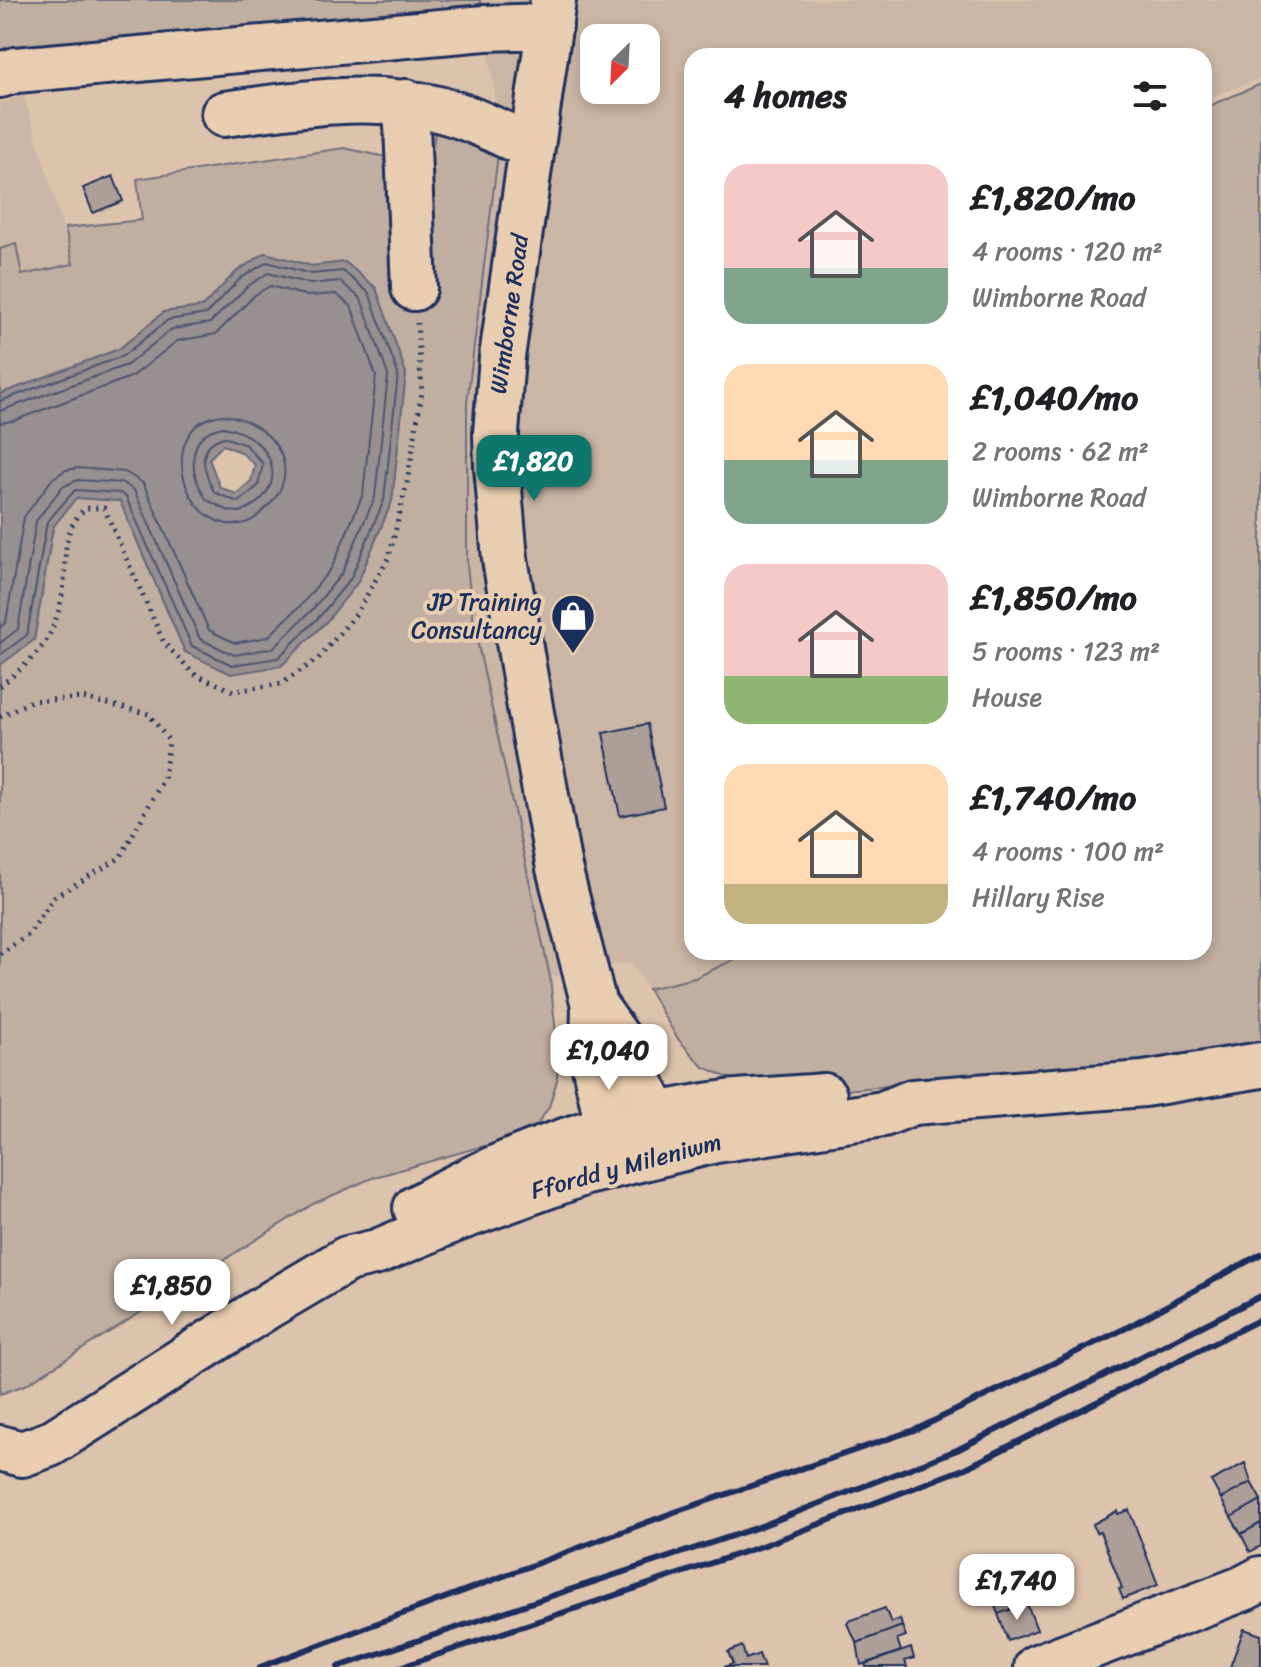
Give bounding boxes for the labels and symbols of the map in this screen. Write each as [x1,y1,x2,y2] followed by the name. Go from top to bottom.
[580,24,660,104] north arrow
[477,230,541,396] street label: Wimborne Road
[469,435,599,503] pin: £1,820
[411,581,543,651] place label: JP Training Consultancy
[549,592,597,655] shop icon: JP Training Consultancy
[544,1024,674,1092] pin: £1,040
[526,1120,726,1212] street label: Ffordd y Mileniwm
[107,1259,237,1327] pin: £1,850
[952,1554,1082,1622] pin: £1,740

